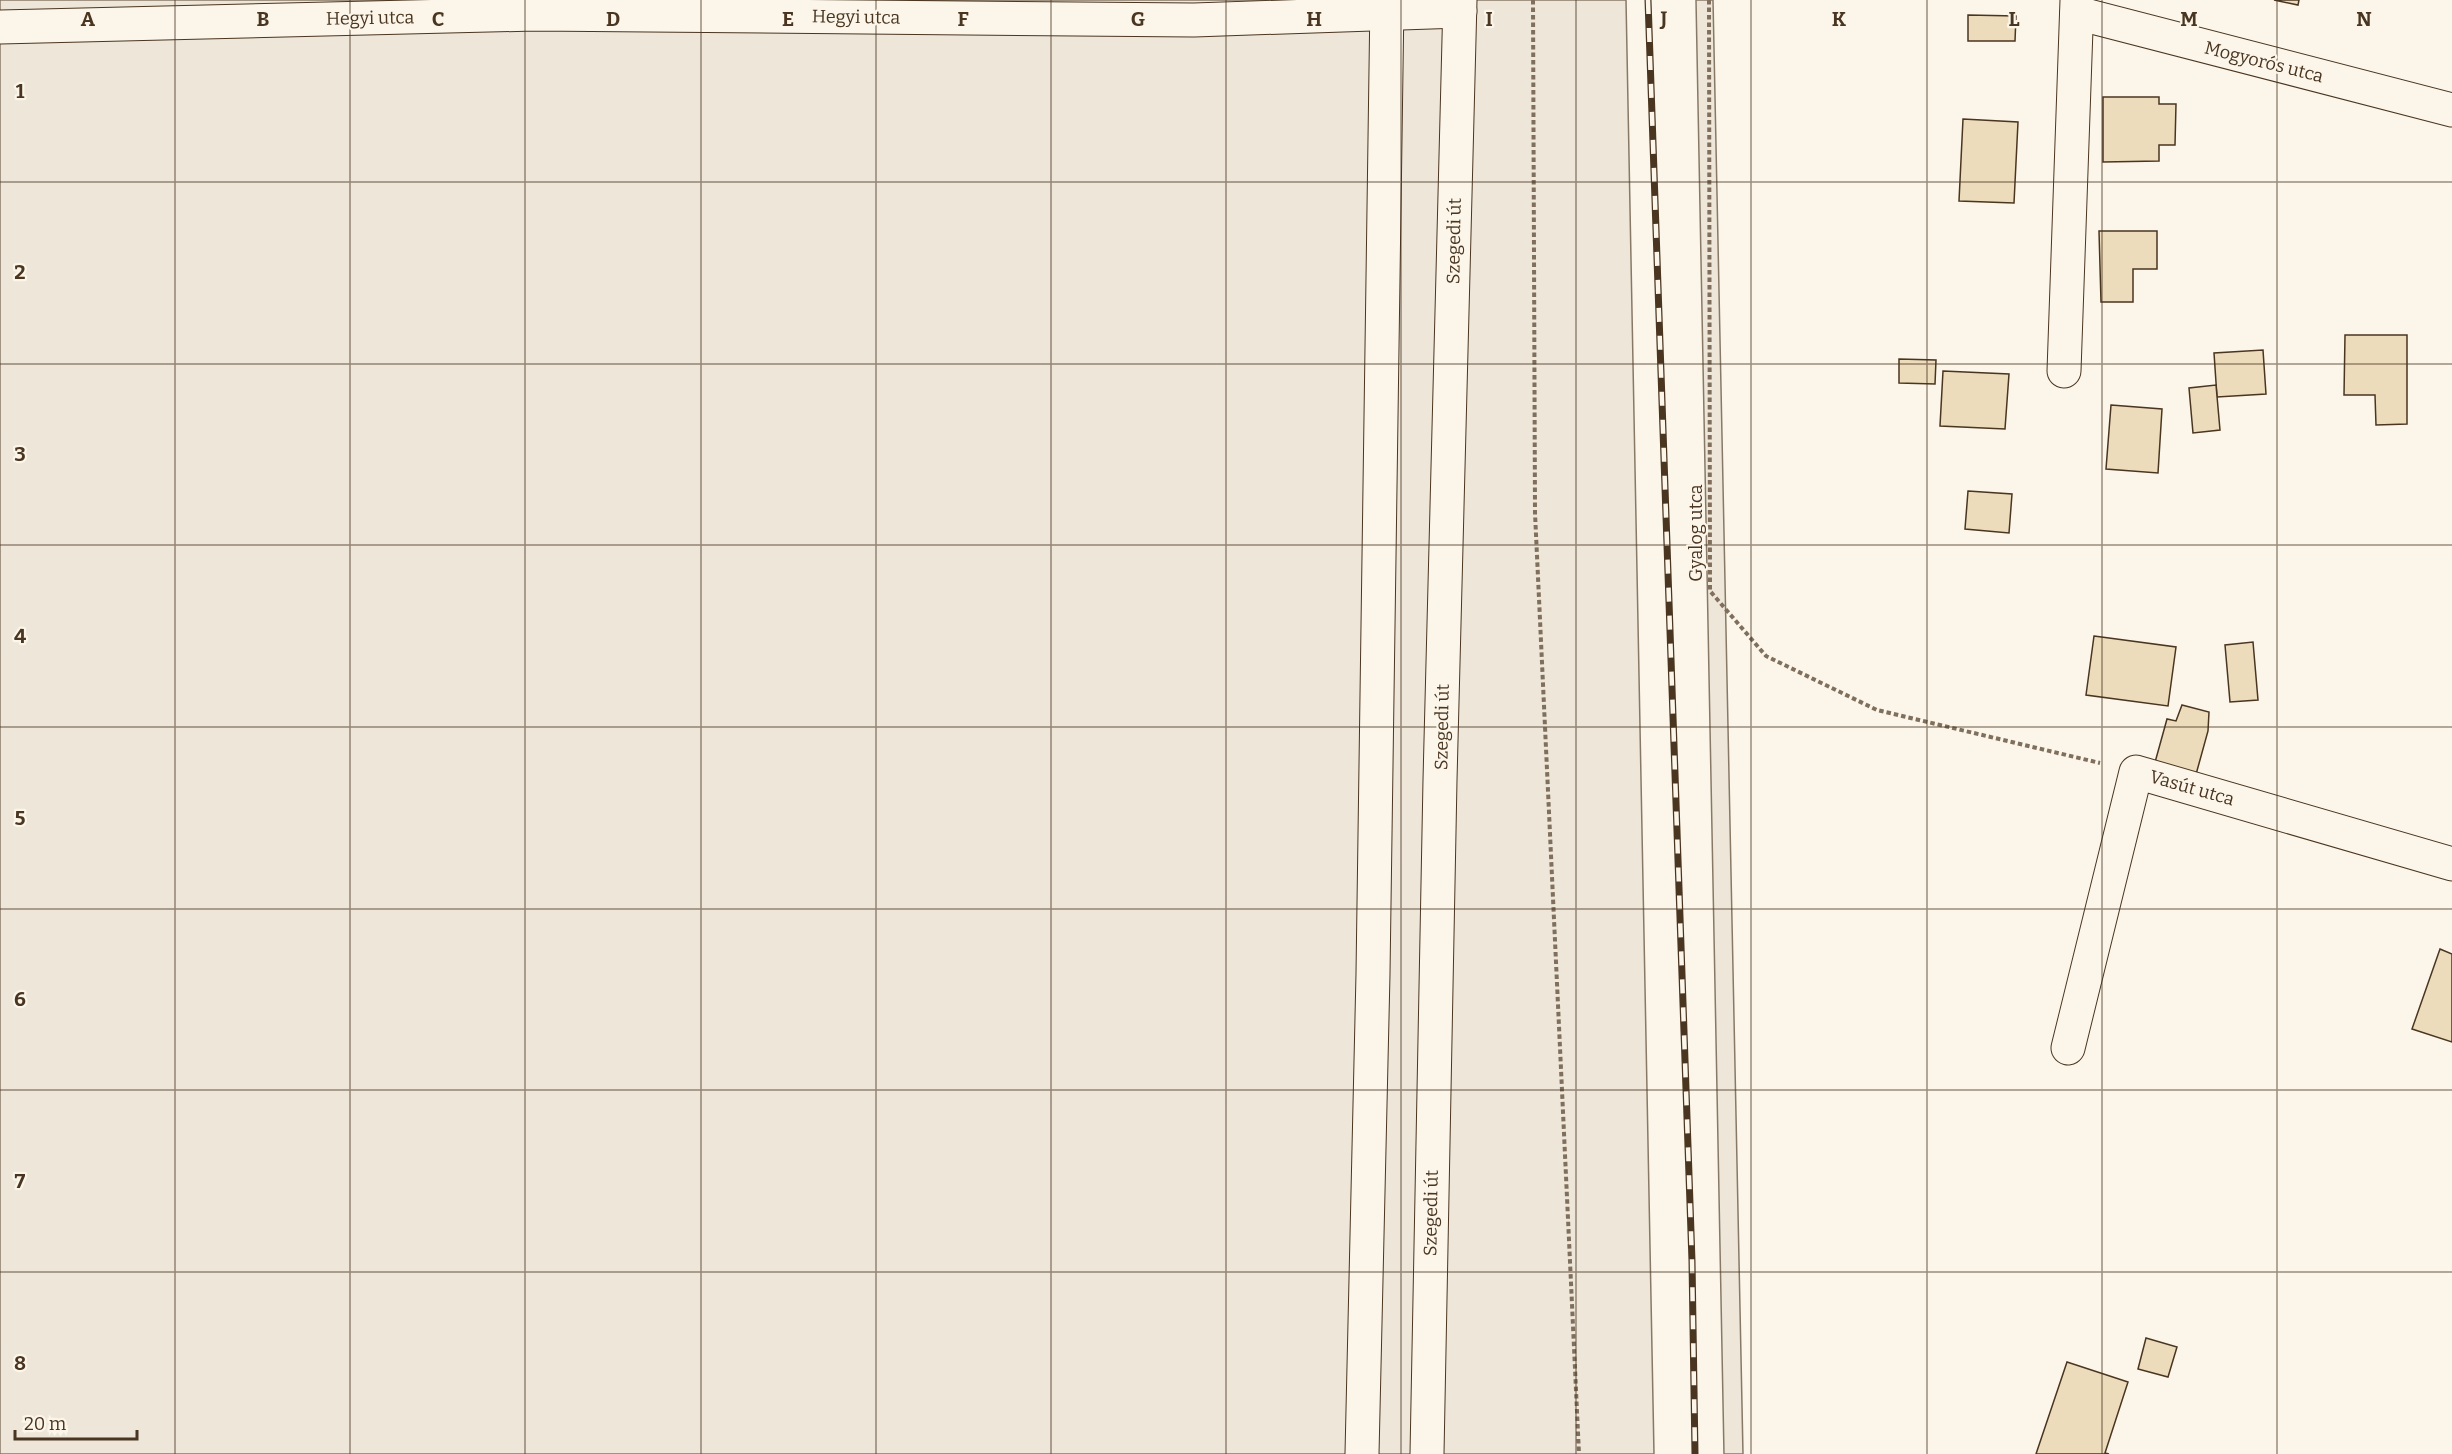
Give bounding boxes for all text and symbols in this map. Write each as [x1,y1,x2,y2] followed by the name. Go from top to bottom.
[812,5,900,29] street label: Hegyi utca
[326,6,414,30] street label: Hegyi utca
[81,7,96,31] text: A
[257,7,270,31] text: B
[432,7,444,31] text: C
[606,7,620,31] text: D
[782,7,794,31] text: E
[957,7,969,31] text: F
[1131,7,1145,31] text: G
[1306,7,1322,31] text: H
[1485,7,1493,31] text: I
[1660,7,1668,31] text: J
[1832,7,1847,31] text: K
[2008,7,2020,31] text: L
[2180,7,2198,31] text: M
[2356,7,2372,31] text: N
[2202,37,2326,87] street label: Mogyorós utca
[16,79,25,103] text: 1
[1442,197,1466,284] street label: Szegedi út
[14,260,26,284] text: 2
[14,442,26,466] text: 3
[1685,484,1707,582] street label: Gyalog utca
[14,624,26,648] text: 4
[1430,683,1454,770] street label: Szegedi út
[2147,765,2237,811] street label: Vasút utca
[15,806,26,830] text: 5
[14,987,26,1011] text: 6
[15,1169,26,1193] text: 7
[1419,1169,1443,1256] street label: Szegedi út
[14,1351,26,1375] text: 8
[15,1403,136,1441] scale bar
[24,1413,66,1435] text: 20 m

